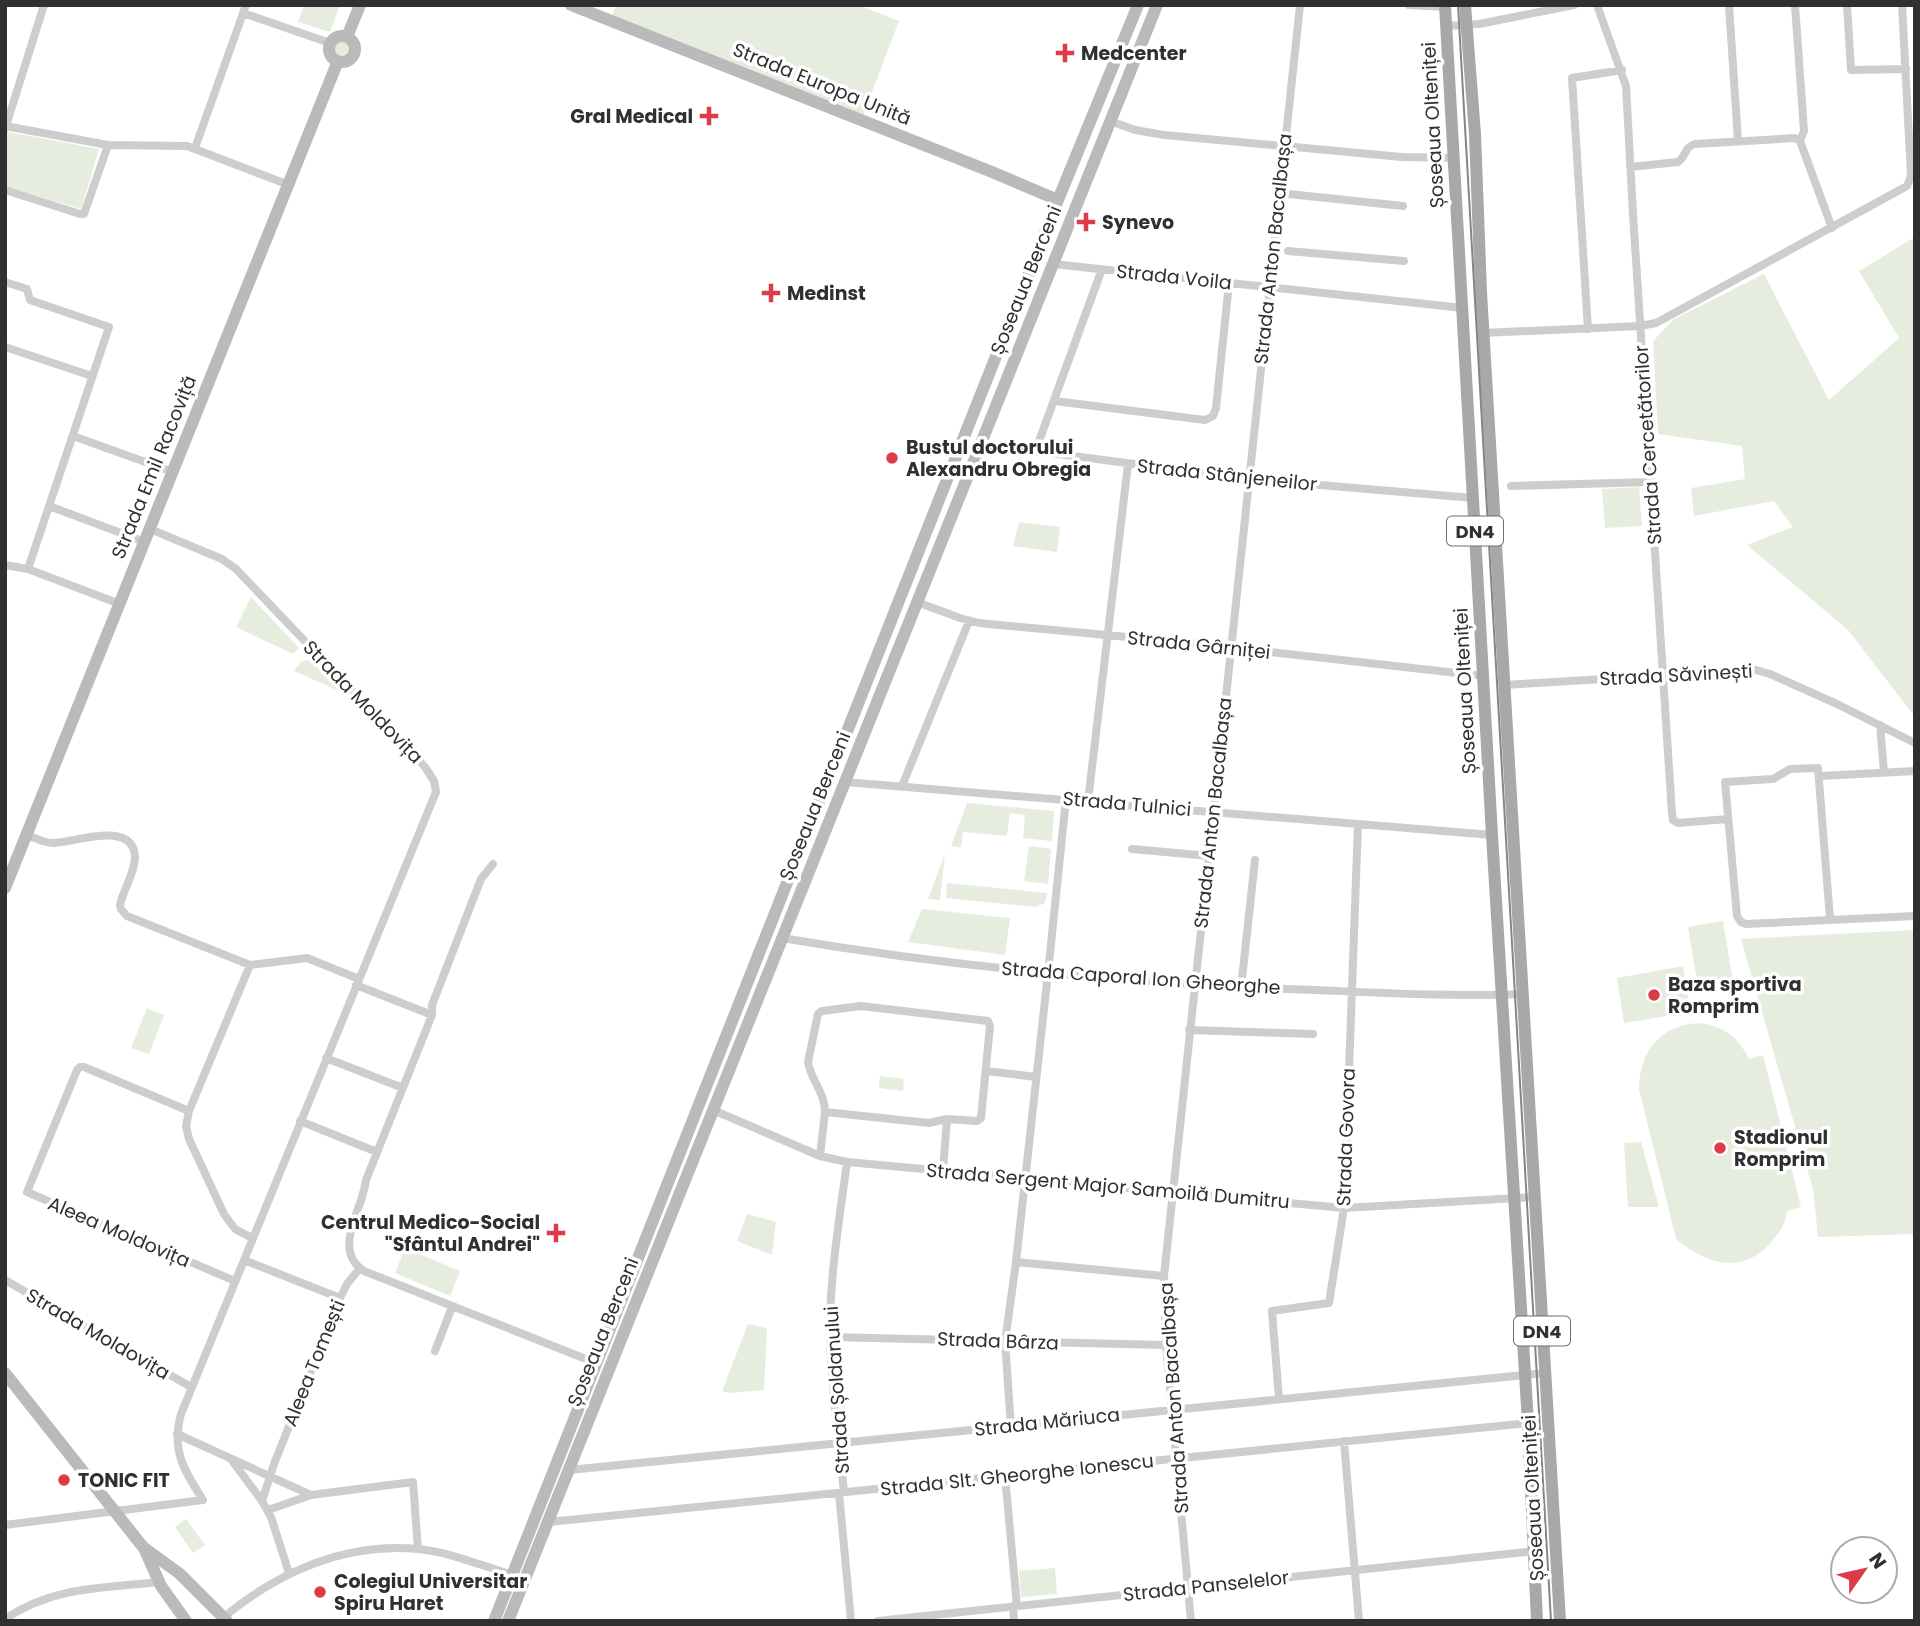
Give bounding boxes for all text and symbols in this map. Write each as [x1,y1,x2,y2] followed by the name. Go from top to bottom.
[729,36,915,132] street label: Strada Europa Unită
[1081,40,1187,67] place label: Medcenter
[1415,41,1451,209] street label: Șoseaua Olteniței
[1055,43,1075,63] marker: Medcenter
[570,103,693,130] place label: Gral Medical
[699,106,719,126] marker: Gral Medical
[1247,132,1299,366] street label: Strada Anton Bacalbașa
[984,201,1068,359] street label: Șoseaua Berceni
[1102,209,1174,236] place label: Synevo
[1076,212,1096,232] marker: Synevo
[1115,258,1233,296] street label: Strada Voila
[787,280,866,307] place label: Medinst
[761,283,781,303] marker: Medinst
[1628,344,1668,546] street label: Strada Cercetătorilor
[105,371,203,563] street label: Strada Emil Racoviță
[906,434,1091,483] place label: Bustul doctorului Alexandru Obregia
[884,450,900,466] marker: Bustul doctorului Alexandru Obregia
[1136,452,1318,498] street label: Strada Stânjeneilor
[1447,516,1503,546] road number: DN4
[1447,607,1483,775] street label: Șoseaua Olteniței
[1126,624,1272,666] street label: Strada Gârniței
[297,634,429,770] street label: Strada Moldovița
[1599,658,1753,692] street label: Strada Săvinești
[1187,696,1239,930] street label: Strada Anton Bacalbașa
[773,727,857,885] street label: Șoseaua Berceni
[1062,785,1192,823] street label: Strada Tulnici
[1001,955,1281,1001] street label: Strada Caporal Ion Gheorghe
[1668,971,1802,1020] place label: Baza sportiva Romprim
[1646,987,1662,1003] marker: Baza sportiva Romprim
[1330,1067,1362,1207] street label: Strada Govora
[1734,1124,1828,1173] place label: Stadionul Romprim
[1712,1140,1728,1156] marker: Stadionul Romprim
[925,1157,1291,1215] street label: Strada Sergent Major Samoilă Dumitru
[44,1190,194,1274] street label: Aleea Moldovița
[321,1209,540,1258] place label: Centrul Medico-Social "Sfântul Andrei"
[546,1223,566,1243] marker: Centrul Medico-Social "Sfântul Andrei"
[561,1253,645,1411] street label: Șoseaua Berceni
[1152,1281,1196,1515] street label: Strada Anton Bacalbașa
[21,1282,175,1386] street label: Strada Moldovița
[276,1296,352,1430] street label: Aleea Tomești
[818,1305,856,1475] street label: Strada Șoldanului
[1514,1316,1570,1346] road number: DN4
[937,1325,1059,1357] street label: Strada Bârza
[973,1401,1121,1443] street label: Strada Măriuca
[1515,1414,1551,1582] street label: Șoseaua Olteniței
[879,1447,1155,1503] street label: Strada Slt. Gheorghe Ionescu
[78,1467,170,1494] place label: TONIC FIT
[56,1472,72,1488] marker: TONIC FIT
[1829,1535,1899,1605] north arrow
[1862,1547,1893,1574] text: N
[1122,1564,1290,1608] street label: Strada Panselelor
[334,1568,527,1617] place label: Colegiul Universitar Spiru Haret
[312,1584,328,1600] marker: Colegiul Universitar Spiru Haret

